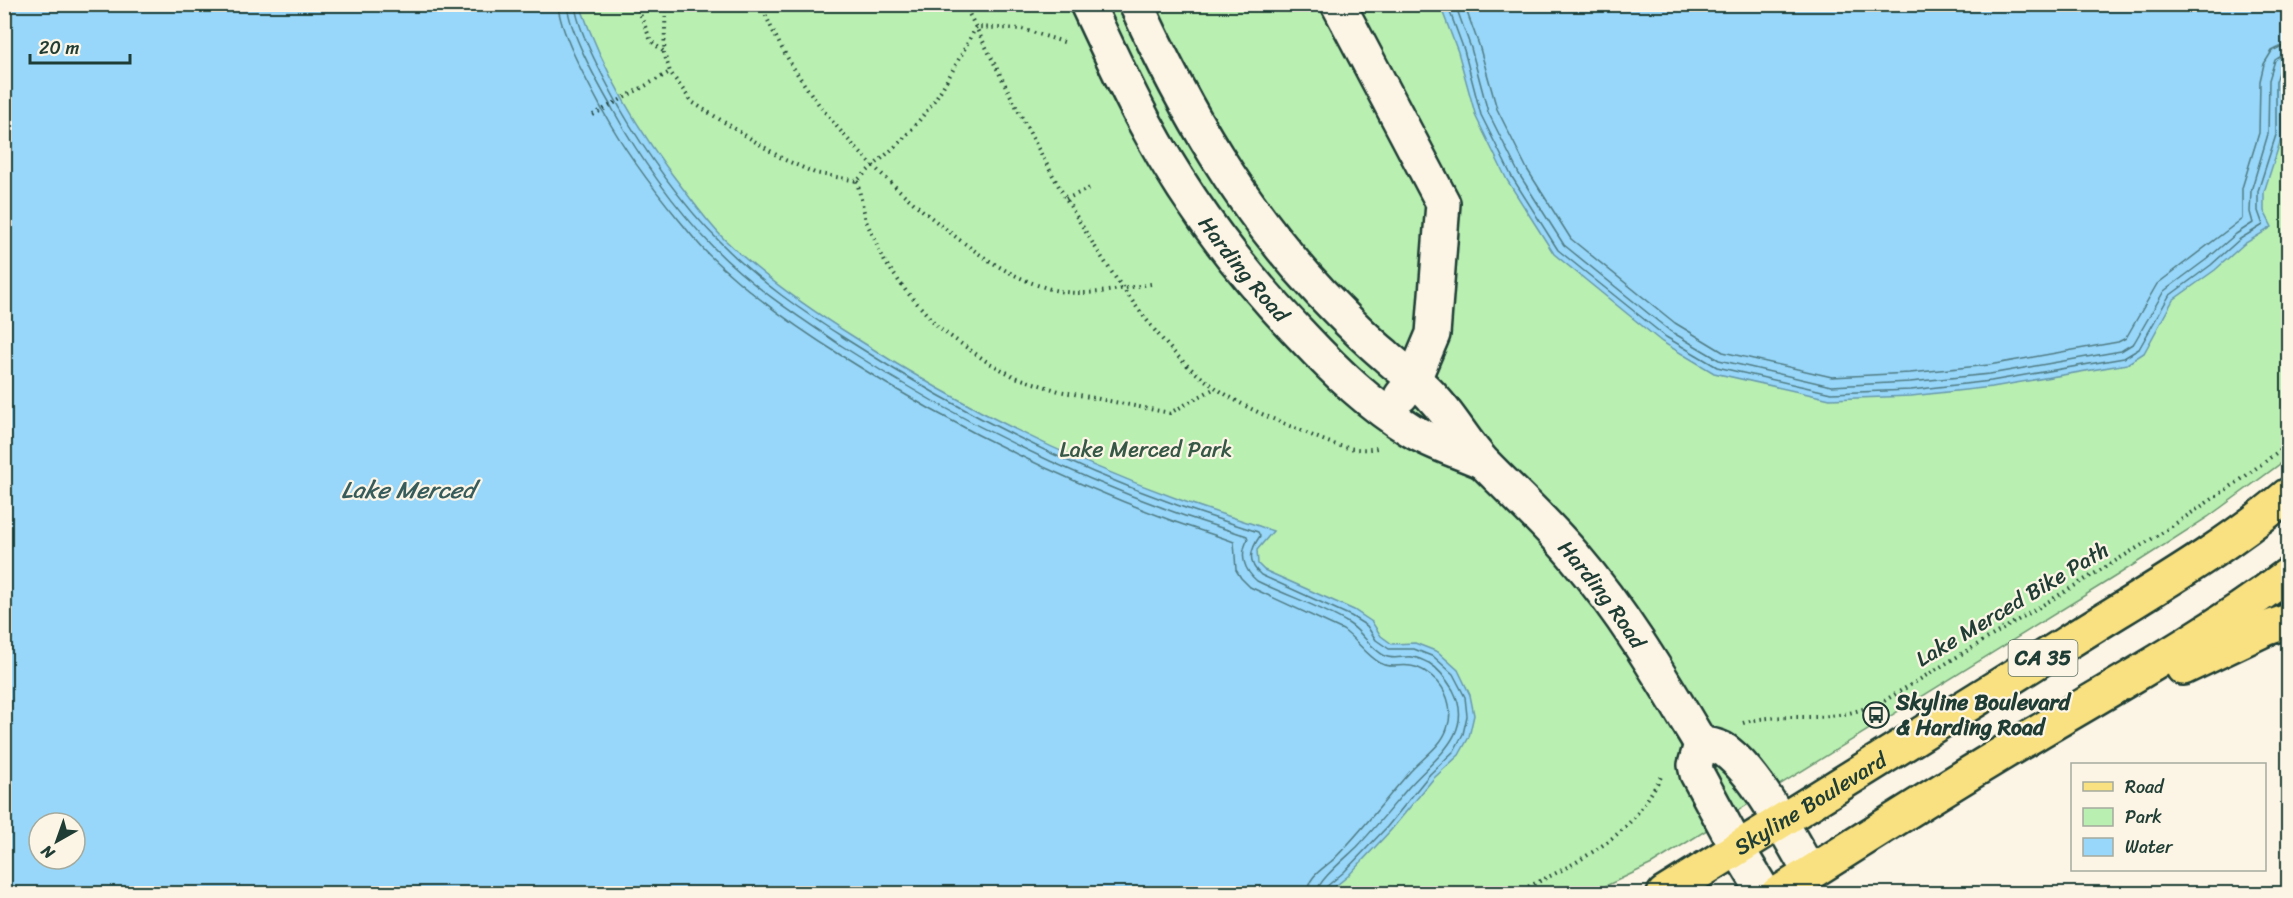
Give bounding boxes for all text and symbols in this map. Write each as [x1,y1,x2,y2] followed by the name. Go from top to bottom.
[30,27,130,65] scale bar
[39,32,79,64] text: 20 m
[1188,207,1301,332] street label: Harding Road
[1059,430,1233,469] park label: Lake Merced Park
[341,469,481,511] water label: Lake Merced
[1548,530,1658,658] street label: Harding Road
[1908,531,2116,677] street label: Lake Merced Bike Path
[2008,640,2078,676] road number: CA 35
[1895,683,2073,747] place label: Skyline Boulevard & Harding Road
[1861,700,1891,730] bus stop icon: Skyline Boulevard & Harding Road
[1726,740,1896,866] street label: Skyline Boulevard
[2071,763,2266,871] legend
[2125,771,2165,803] text: Road
[2125,801,2162,833] text: Park
[27,811,87,871] north arrow
[2125,831,2174,863] text: Water
[33,837,62,867] text: N

